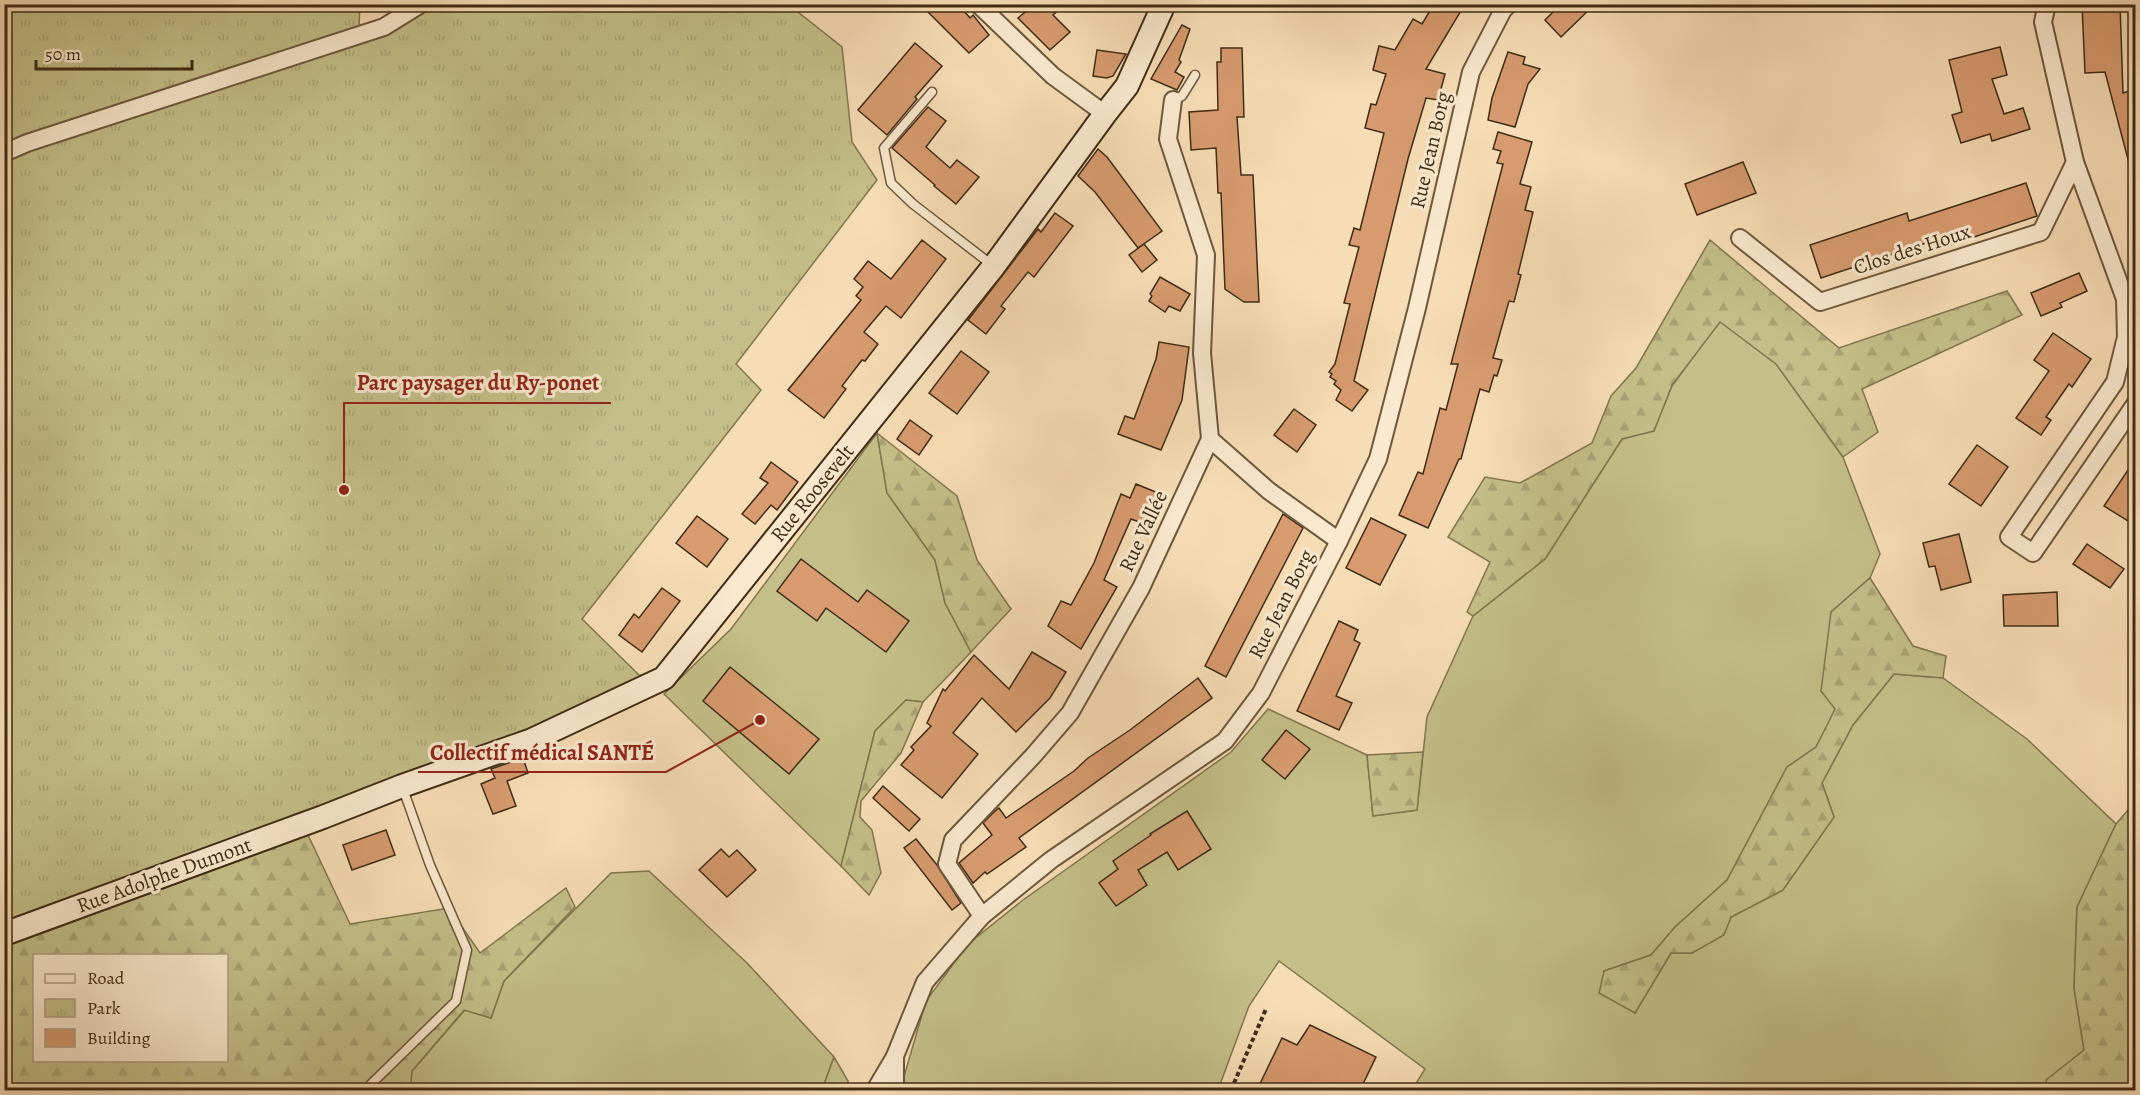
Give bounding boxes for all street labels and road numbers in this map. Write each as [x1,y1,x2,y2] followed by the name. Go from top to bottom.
[1403,88,1457,211] street label: Rue Jean Borg
[1850,217,1974,281] street label: Clos des Houx
[764,438,860,548] street label: Rue Roosevelt
[1112,486,1174,576] street label: Rue Vallée
[1241,544,1321,664] street label: Rue Jean Borg
[73,830,255,920] street label: Rue Adolphe Dumont

